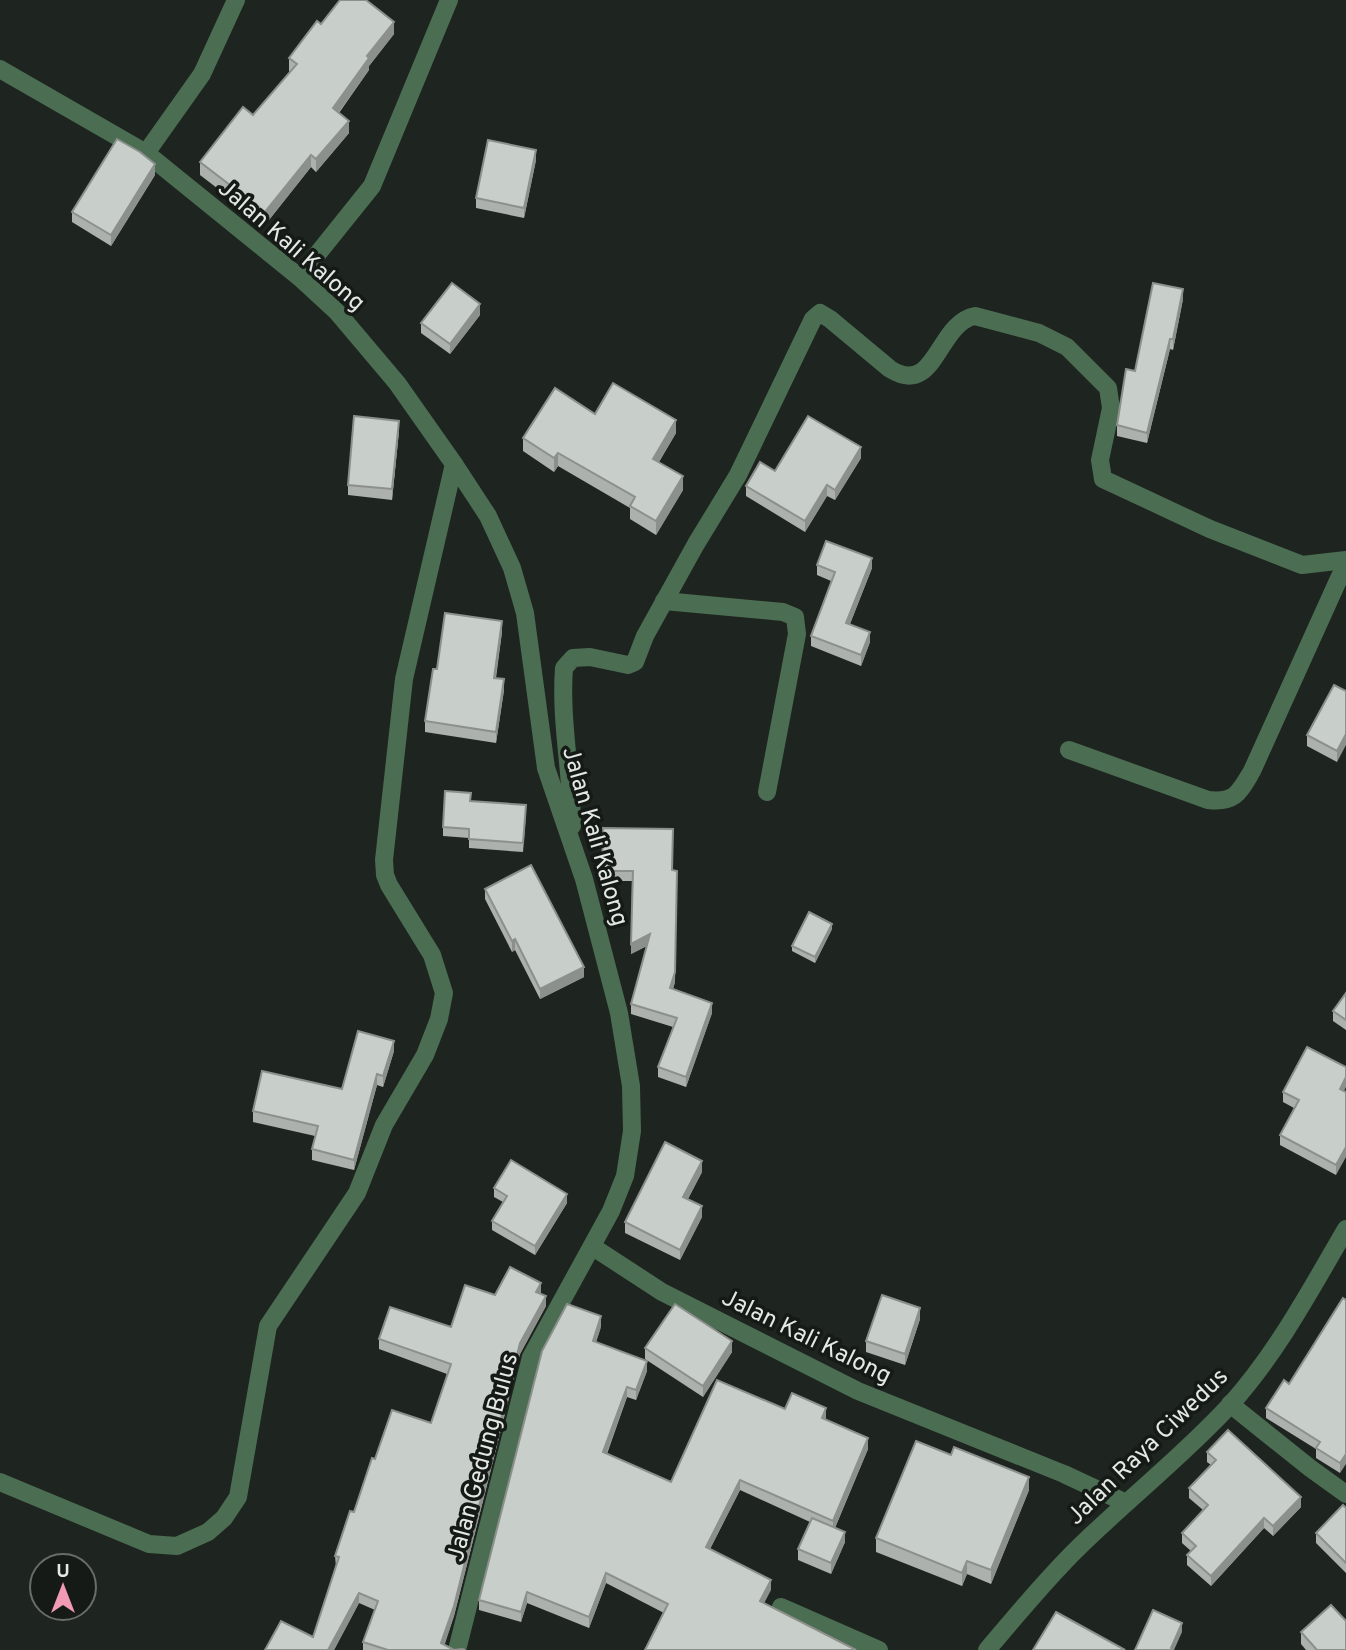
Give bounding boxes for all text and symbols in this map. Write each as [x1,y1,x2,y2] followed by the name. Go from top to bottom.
[211,174,370,319] street label: Jalan Kali Kalong
[554,743,634,930] street label: Jalan Kali Kalong
[716,1284,896,1392] street label: Jalan Kali Kalong
[442,1350,526,1565] street label: Jalan Gedung Bulus
[1061,1363,1235,1532] street label: Jalan Raya Ciwedus
[28,1552,98,1622] north arrow
[56,1560,70,1584] text: U

